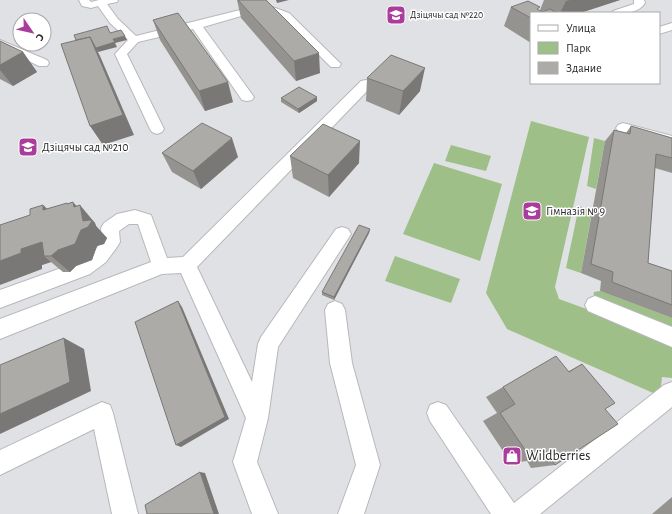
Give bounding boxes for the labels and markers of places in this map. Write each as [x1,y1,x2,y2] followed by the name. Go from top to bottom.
[385,4,407,26] school or university icon: Дзіцячы сад №220
[410,10,483,20] place label: Дзіцячы сад №220
[17,136,39,158] school or university icon: Дзіцячы сад №210
[42,141,129,153] place label: Дзіцячы сад №210
[521,200,543,222] school or university icon: Гімназія № 9
[546,205,606,217] place label: Гімназія № 9
[501,445,523,467] shop icon: Wildberries
[526,449,590,463] place label: Wildberries

